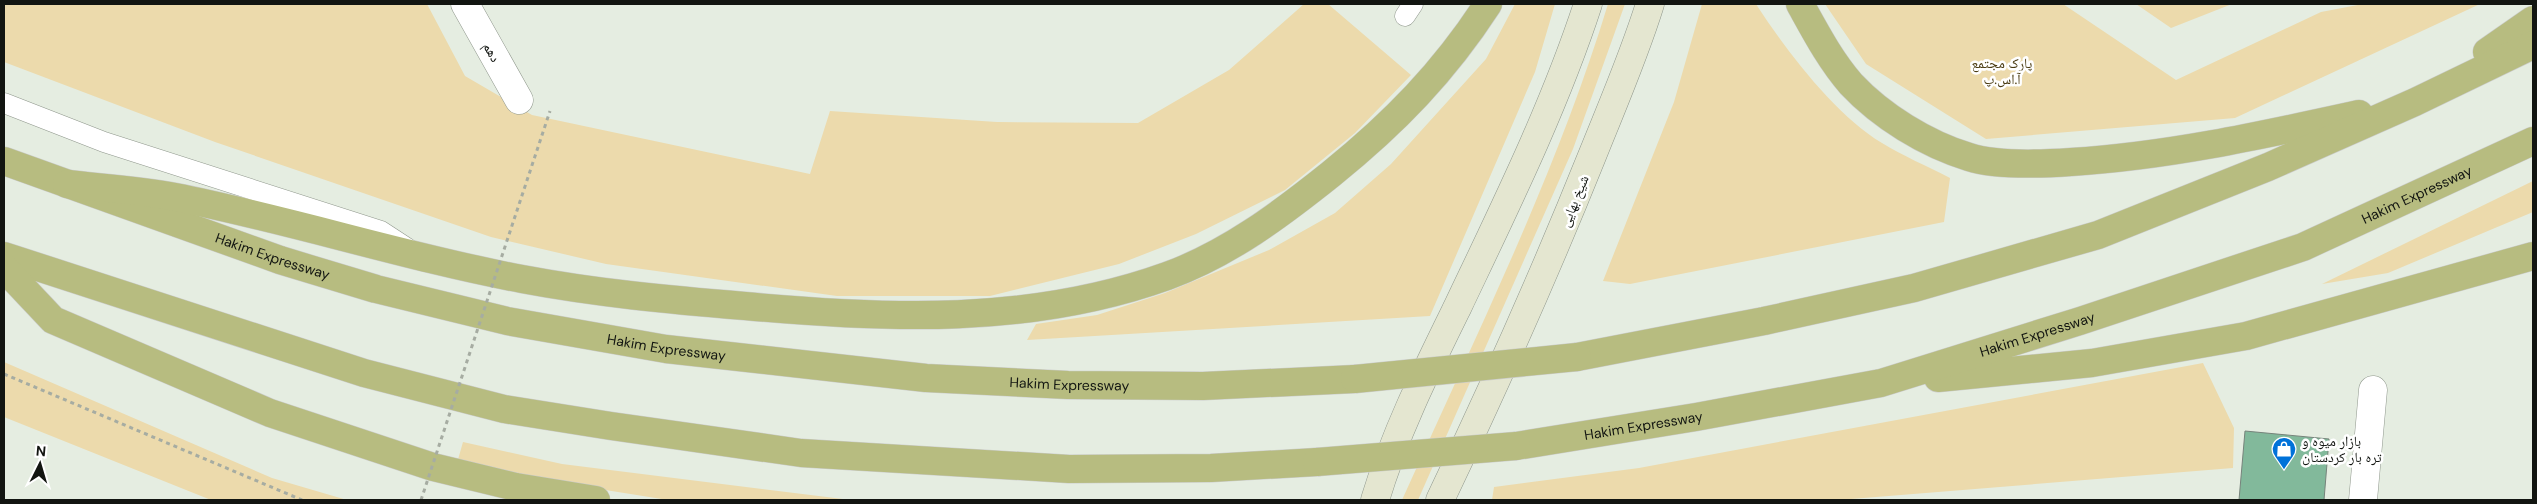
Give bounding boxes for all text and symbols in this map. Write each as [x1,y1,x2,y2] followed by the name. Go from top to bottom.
[478,39,505,66] street label: دهم
[1972,54,2033,88] park label: پارک مجتمع آ.اس.پ
[2359,161,2475,228] street label: Hakim Expressway
[1555,172,1593,230] street label: شیخ بهایی
[213,229,332,284] street label: Hakim Expressway
[1977,308,2097,361] street label: Hakim Expressway
[606,330,727,365] street label: Hakim Expressway
[1009,373,1130,394] street label: Hakim Expressway
[1583,407,1704,444] street label: Hakim Expressway
[2302,432,2382,466] place label: بازار میوه و تره بار کردستان
[2271,436,2297,470] shop icon: بازار میوه و تره بار کردستان
[15,439,65,489] north arrow
[35,442,47,460] text: N

